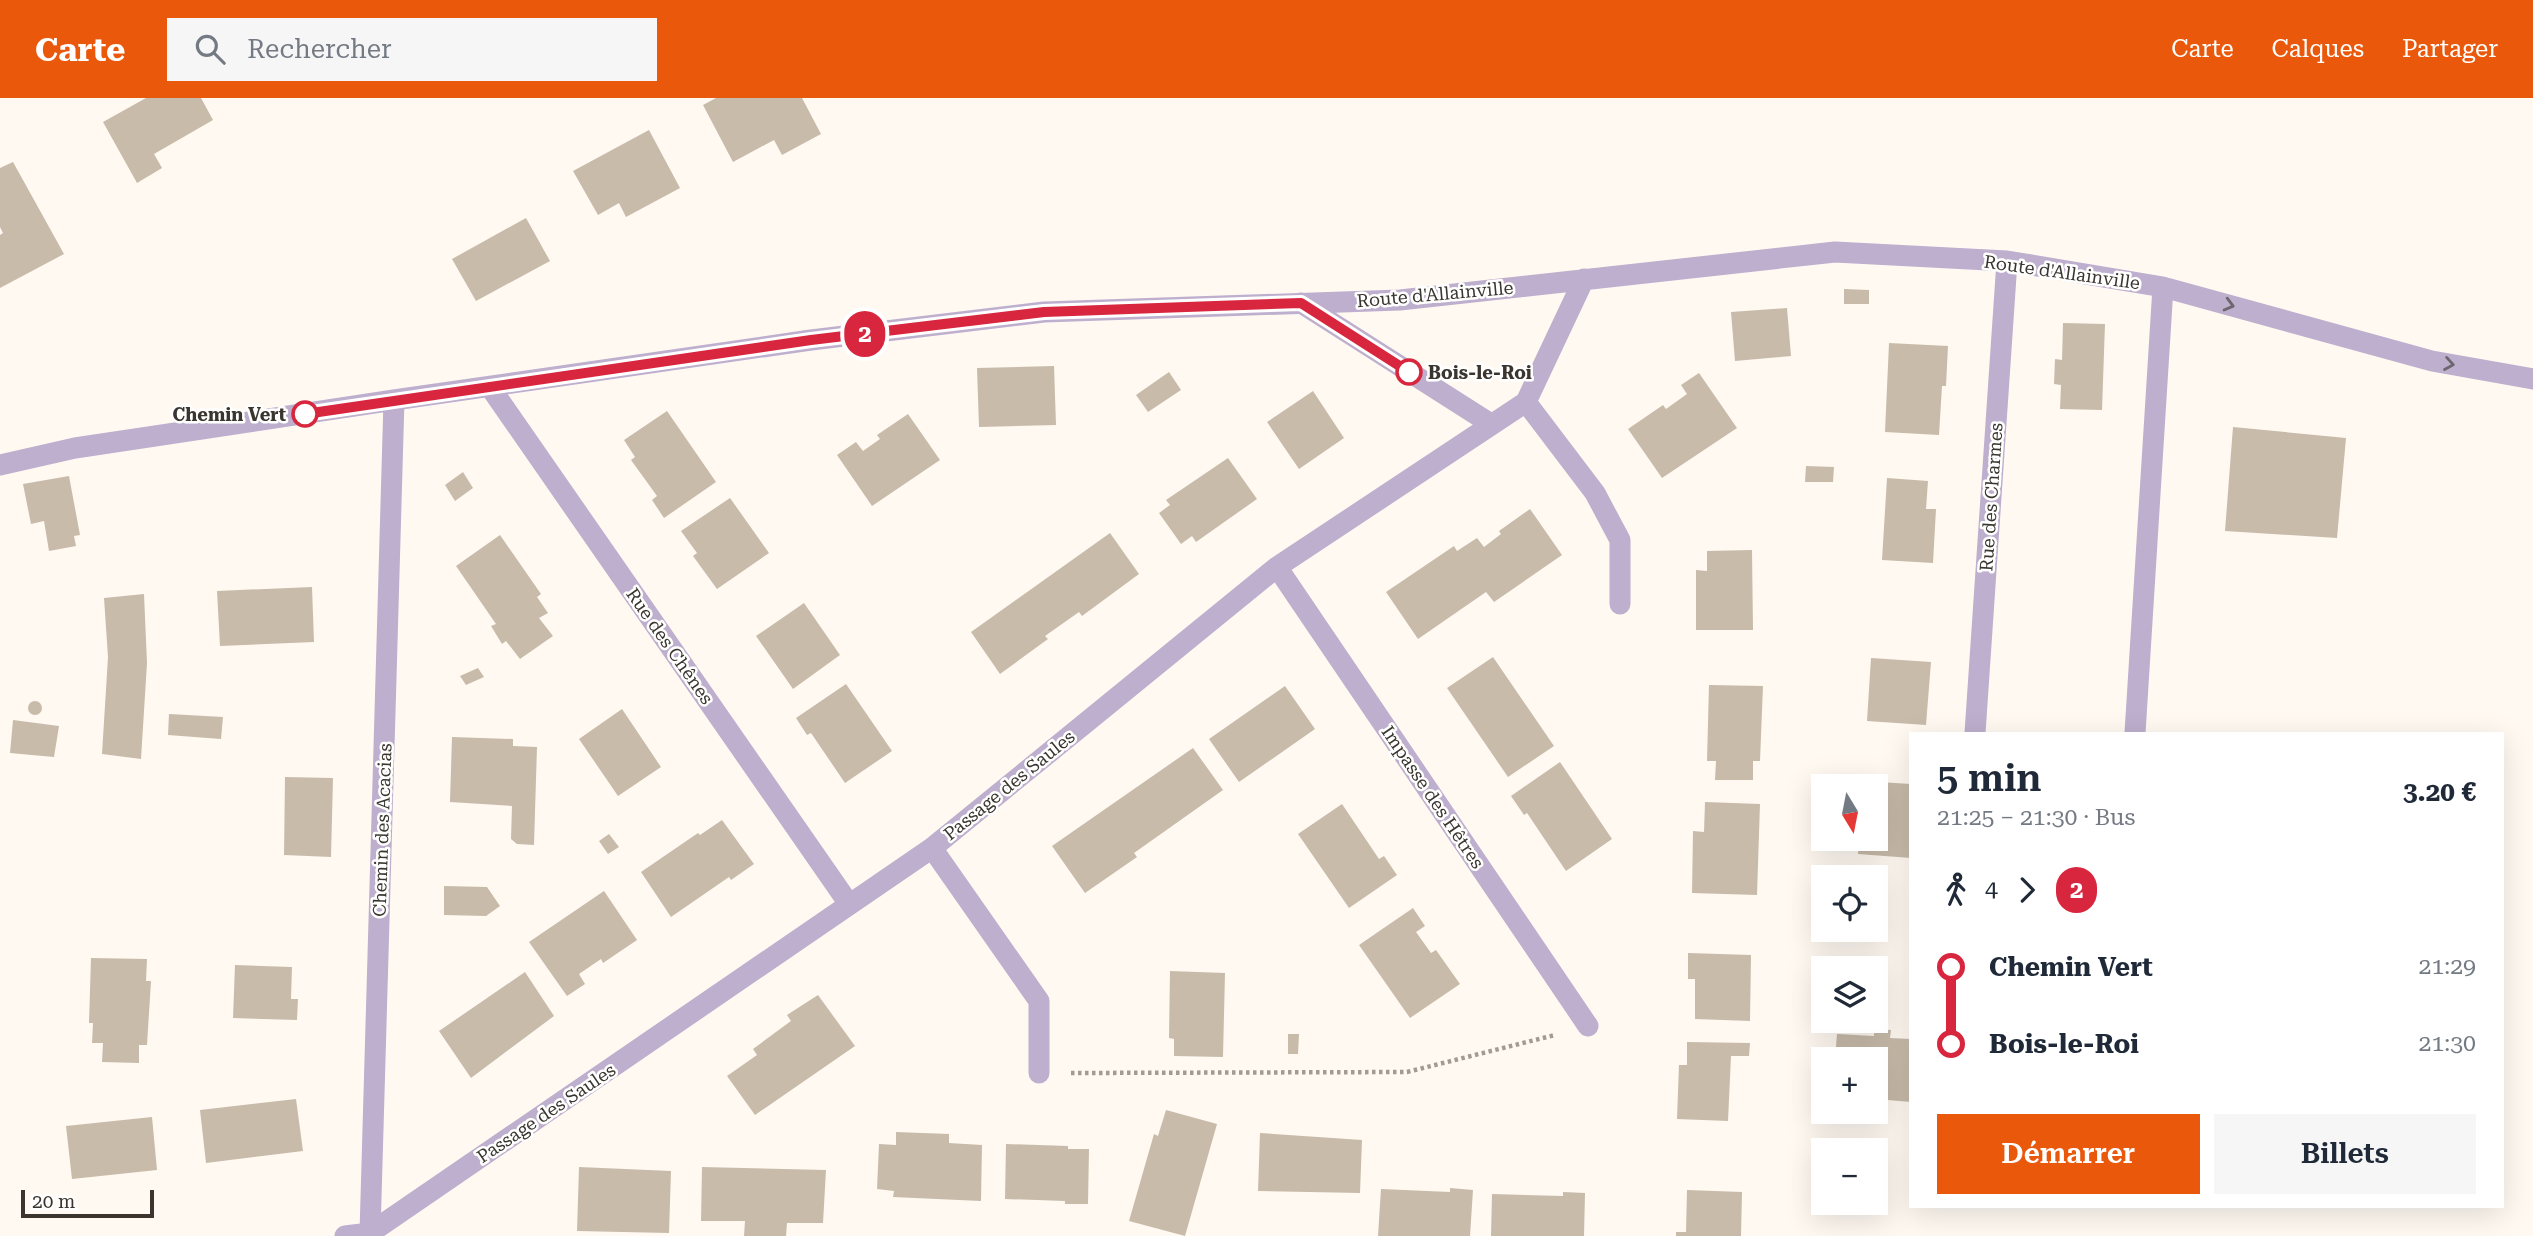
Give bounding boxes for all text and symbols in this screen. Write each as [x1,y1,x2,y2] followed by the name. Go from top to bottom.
[167,18,657,81] search box
[35,30,125,69] text: Carte
[191,30,229,68] icon: search
[247,34,392,64] text: Rechercher
[2171,35,2234,63] text: Carte
[2272,35,2364,63] text: Calques
[2402,35,2498,63] text: Partager
[1983,251,2141,293] street label: Route d'Allainville
[1356,277,1514,311] street label: Route d'Allainville
[2223,297,2235,311] one-way arrow
[842,311,888,357] line badge: 2
[858,320,872,348] text: 2
[2443,355,2455,370] one-way arrow
[1396,359,1422,385] marker: Bois-le-Roi
[1428,362,1532,383] place label: Bois-le-Roi
[292,401,318,427] marker: Chemin Vert
[173,404,286,425] place label: Chemin Vert
[1975,422,2007,572] street label: Rue des Charmes
[622,584,718,708] street label: Rue des Chênes
[1377,722,1489,872] street label: Impasse des Hêtres
[939,726,1079,844] street label: Passage des Saules
[368,743,396,917] street label: Chemin des Acacias
[1937,756,2042,800] text: 5 min
[1811,774,1888,850] north arrow
[1811,774,1888,1215] map controls
[2403,777,2476,807] text: 3.20 €
[1937,804,2135,831] text: 21:25 – 21:30 · Bus
[1811,865,1888,942] button: locate
[1937,871,1975,909] icon: walk
[2008,871,2046,909] icon: forward
[1985,876,1998,903] text: 4
[2070,876,2083,904] text: 2
[1989,952,2153,982] text: Chemin Vert
[2419,953,2476,980] text: 21:29
[1811,956,1888,1033] button: layers
[1989,1029,2139,1059] text: Bois-le-Roi
[2419,1030,2476,1057] text: 21:30
[1811,1047,1888,1124] button: +
[473,1059,619,1167] street label: Passage des Saules
[1937,1114,2200,1194] button: Démarrer
[2214,1114,2476,1194] button: Billets
[1811,1138,1888,1215] button: −
[21,1187,154,1219] scale bar
[32,1190,75,1213] text: 20 m

